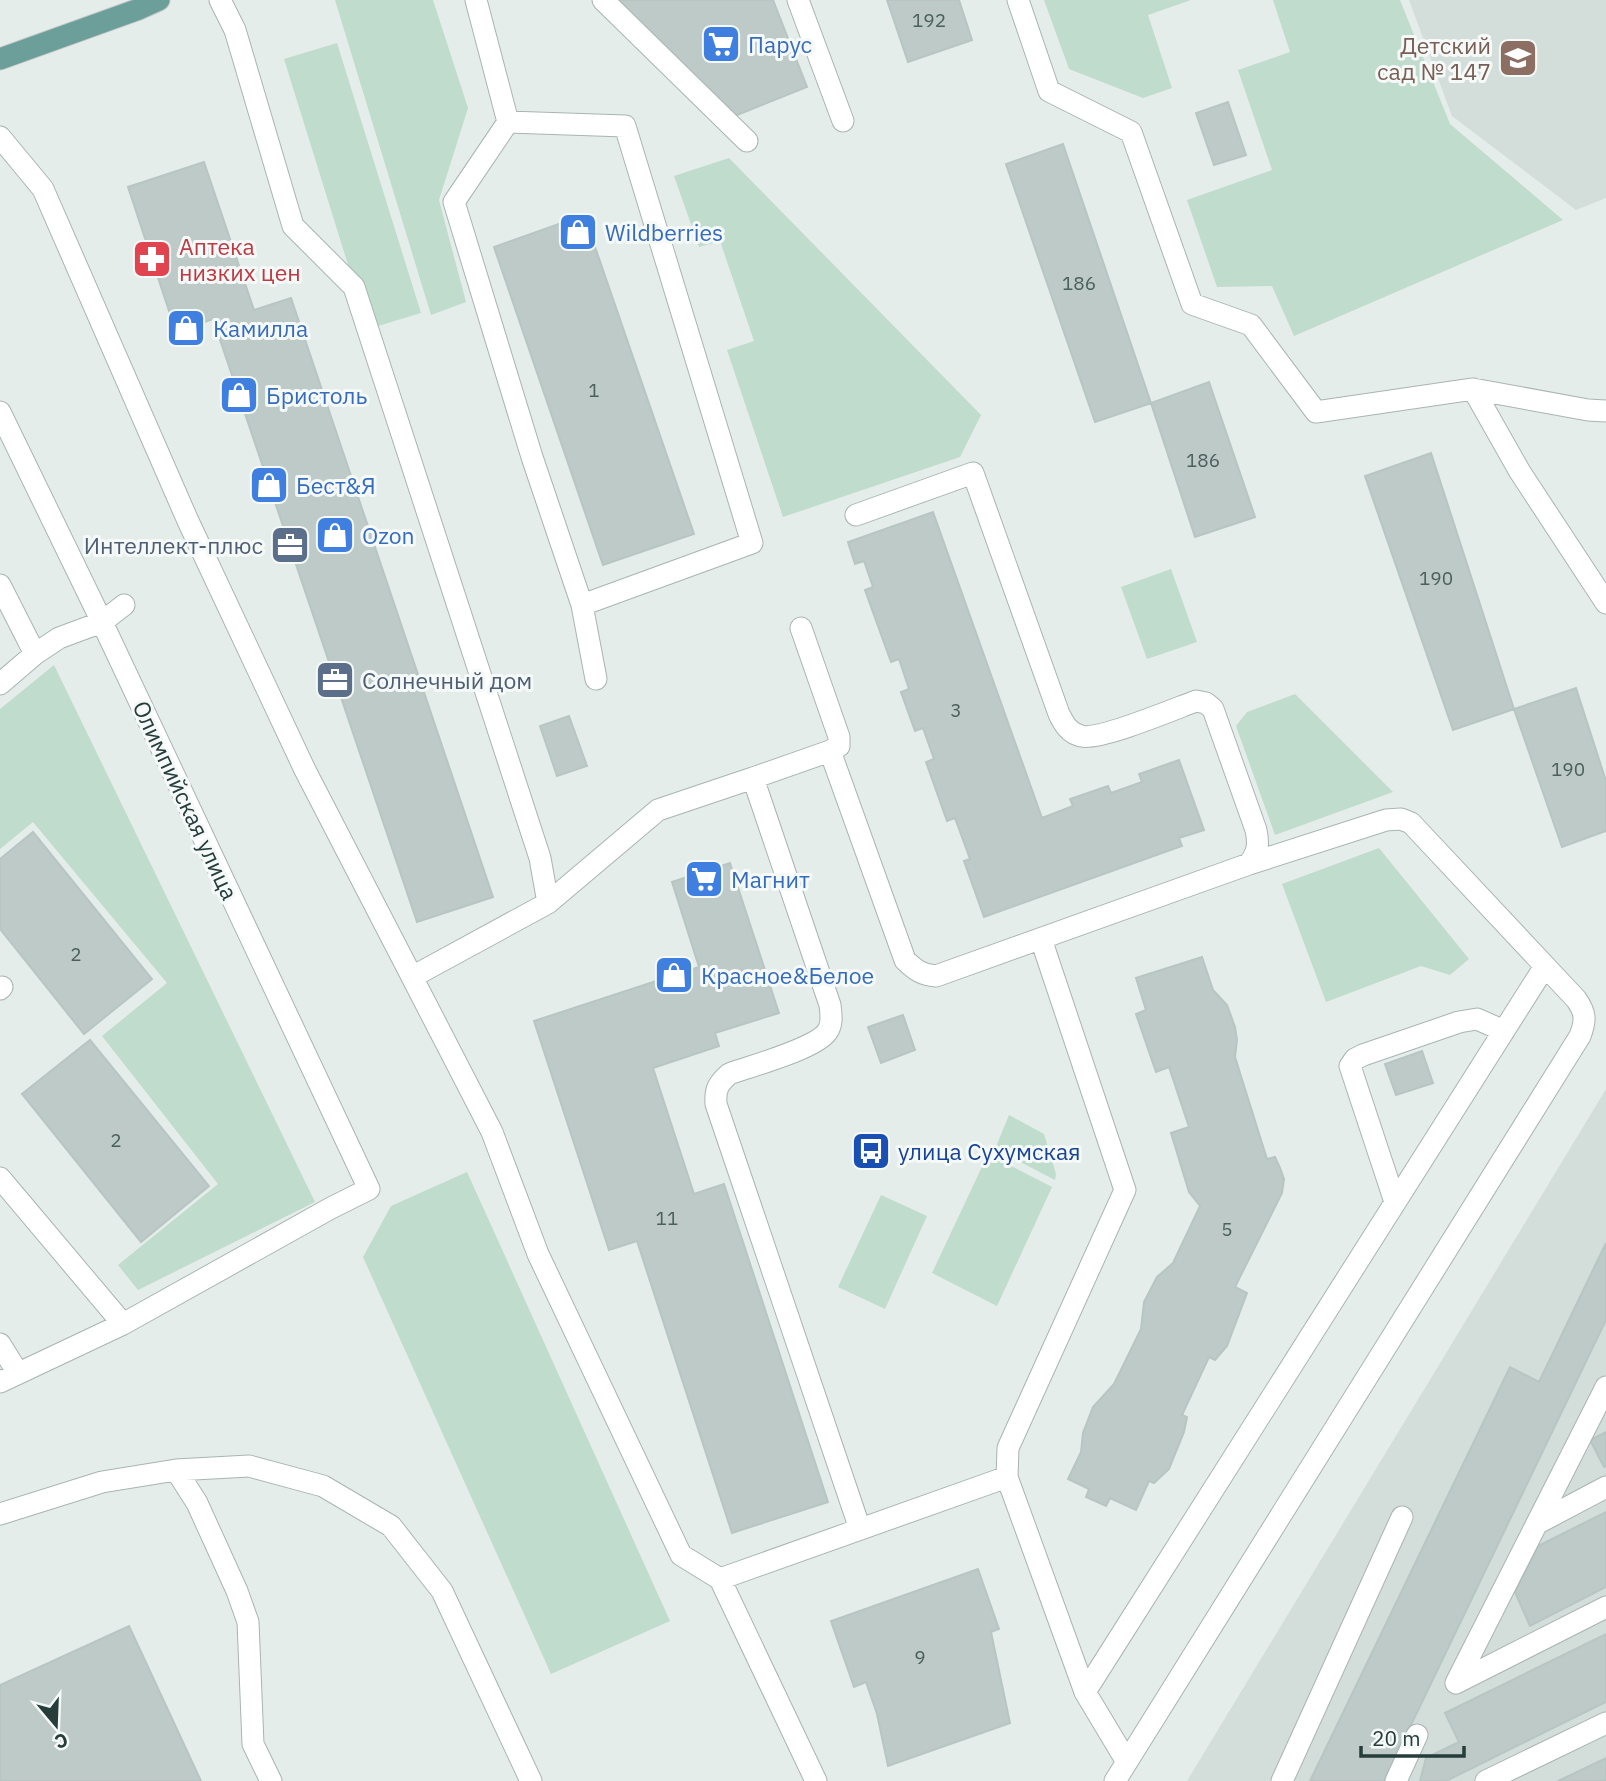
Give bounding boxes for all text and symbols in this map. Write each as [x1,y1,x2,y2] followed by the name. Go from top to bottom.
[912,8,946,32] house number: 192
[700,23,742,65] supermarket icon: Парус
[748,29,812,59] place label: Парус
[1377,30,1491,86] place label: Детский сад № 147
[1497,37,1539,79] school or university icon: Детский сад № 147
[557,211,599,253] shop icon: Wildberries
[605,217,723,247] place label: Wildberries
[179,231,301,287] place label: Аптека низких цен
[131,238,173,280] pharmacy icon: Аптека низких цен
[1062,271,1096,295] house number: 186
[165,307,207,349] shop icon: Камилла
[213,313,308,343] place label: Камилла
[218,374,260,416] shop icon: Бристоль
[588,378,600,402] house number: 1
[266,380,367,410] place label: Бристоль
[1186,448,1220,472] house number: 186
[248,464,290,506] shop icon: Бест&Я
[296,470,376,500] place label: Бест&Я
[314,514,356,556] shop icon: Ozon
[362,520,415,550] place label: Ozon
[269,524,311,566] office icon: Интеллект-плюс
[84,530,263,560] place label: Интеллект-плюс
[1419,566,1453,590] house number: 190
[314,659,356,701] office icon: Солнечный дом
[362,665,532,695] place label: Солнечный дом
[127,696,245,904] street label: Олимпийская улица
[950,698,962,722] house number: 3
[1551,757,1585,781] house number: 190
[683,858,725,900] supermarket icon: Магнит
[731,864,810,894] place label: Магнит
[70,942,82,966] house number: 2
[653,954,695,996] shop icon: Красное&Белое
[701,960,874,990] place label: Красное&Белое
[110,1128,122,1152] house number: 2
[850,1130,892,1172] bus stop icon: улица Сухумская
[898,1136,1081,1166] place label: улица Сухумская
[656,1206,678,1230] house number: 11
[1221,1217,1233,1241] house number: 5
[914,1645,926,1669] house number: 9
[21,1690,91,1760] north arrow
[1361,1714,1464,1758] scale bar
[1372,1724,1421,1752] text: 20 m
[52,1728,71,1754] text: С

